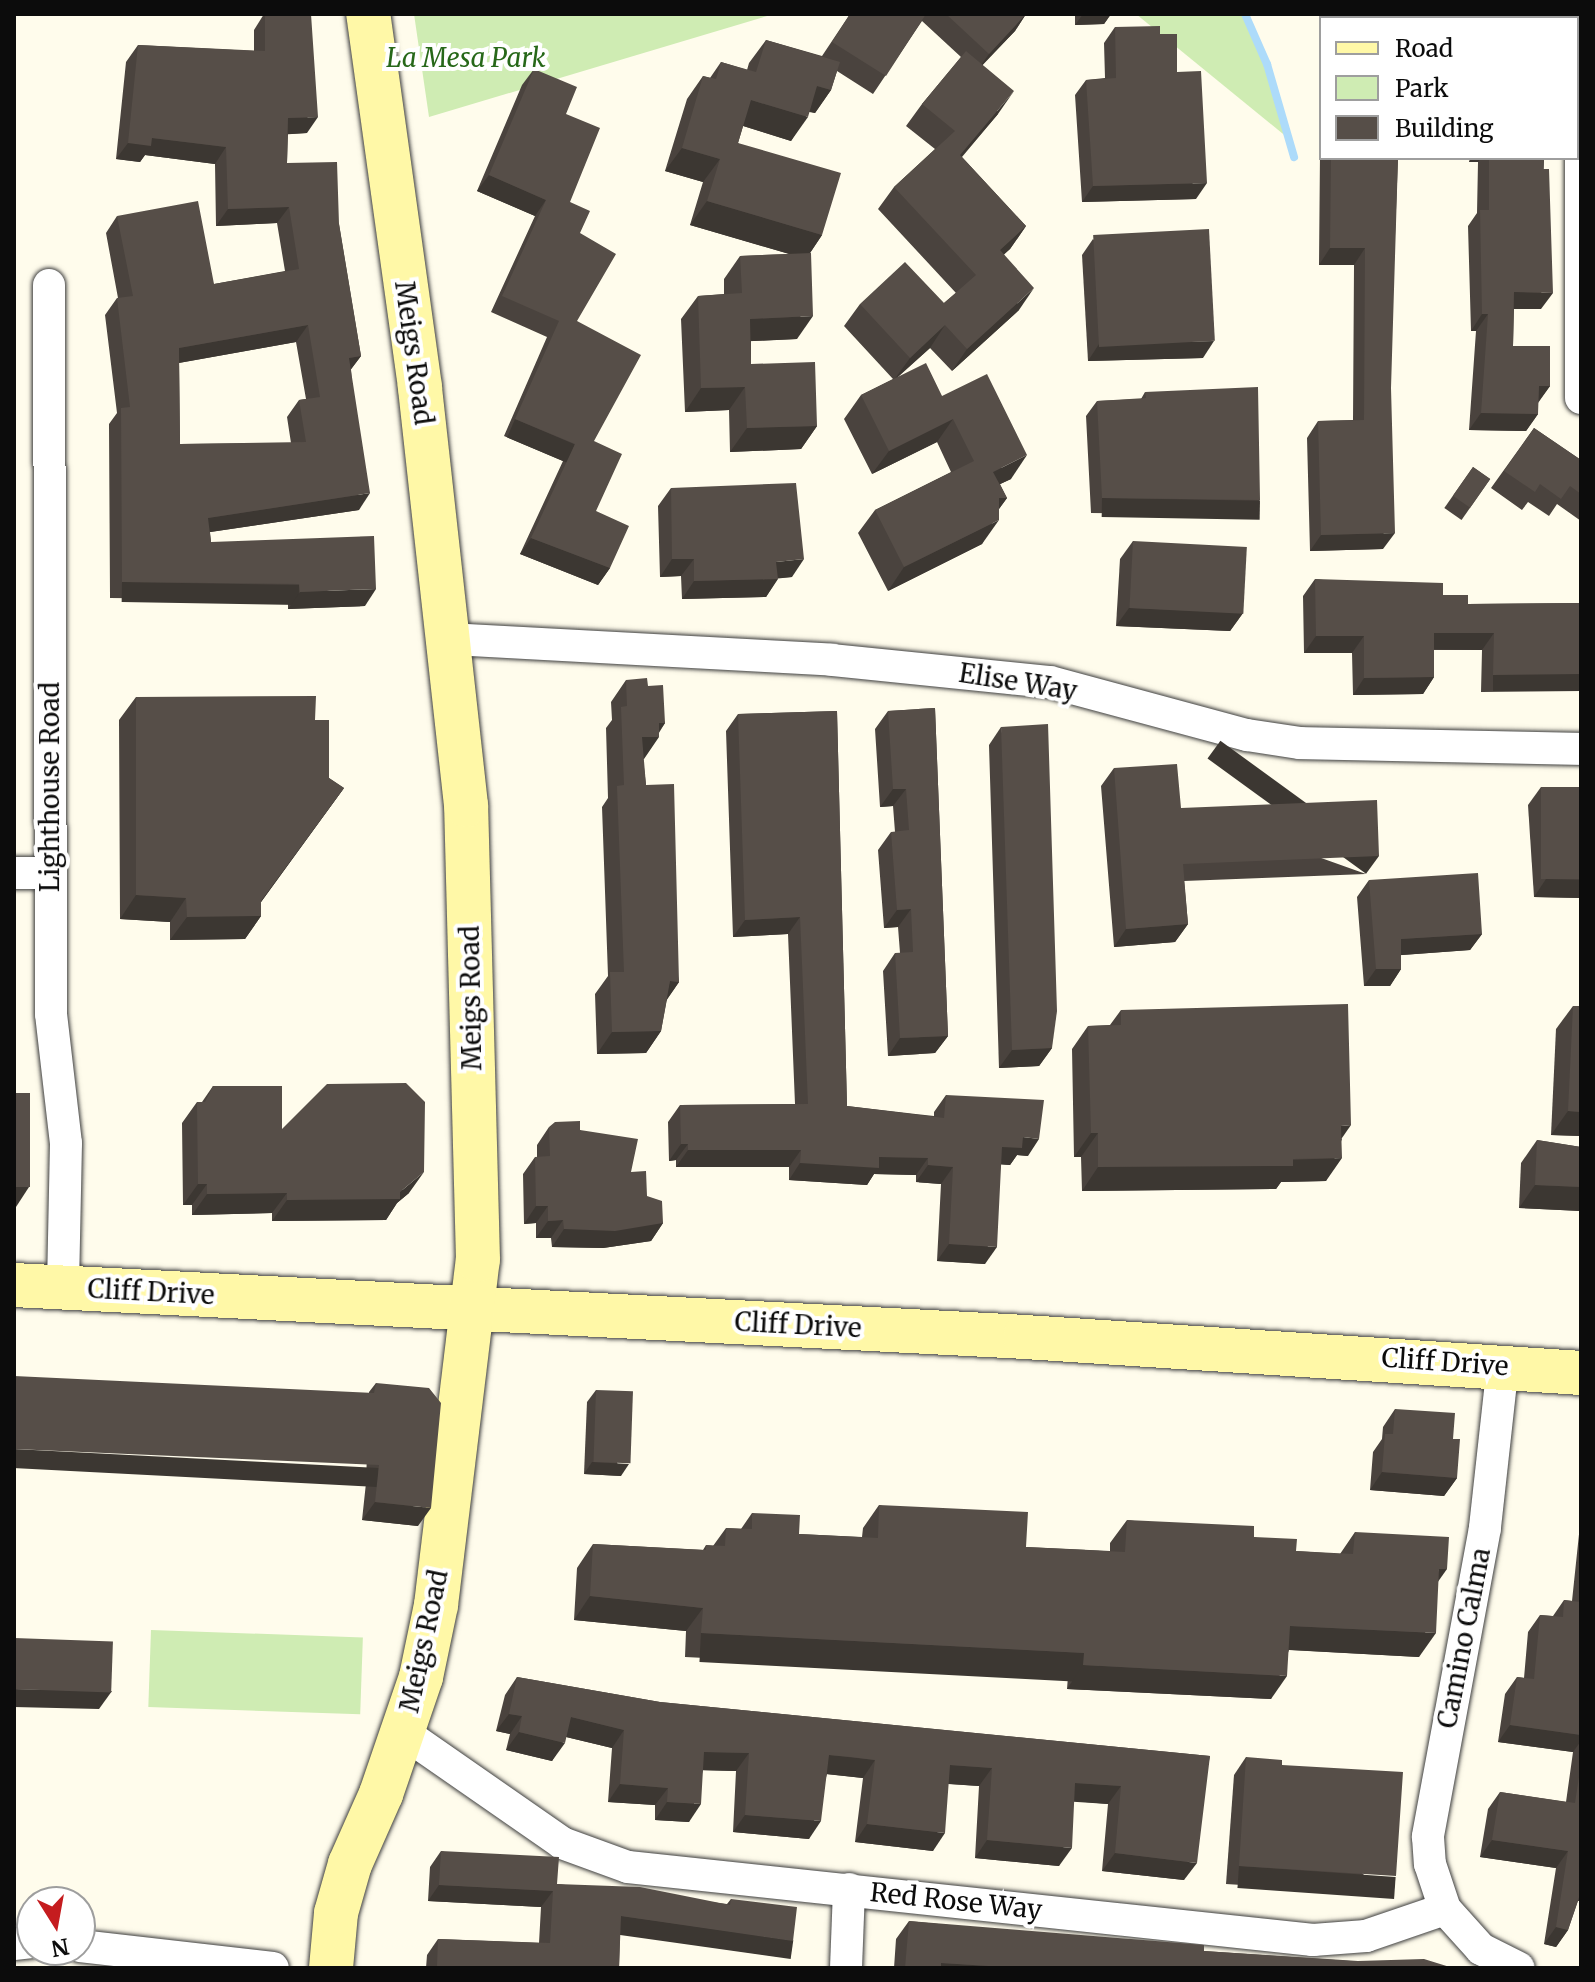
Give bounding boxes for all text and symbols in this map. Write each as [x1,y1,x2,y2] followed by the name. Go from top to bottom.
[1319,16,1579,160] legend
[1395,33,1453,64] text: Road
[386,42,546,74] park label: La Mesa Park
[1395,73,1448,104] text: Park
[1395,113,1494,144] text: Building
[388,279,440,427] street label: Meigs Road
[957,657,1079,707] street label: Elise Way
[34,682,66,892] street label: Lighthouse Road
[454,925,488,1071] street label: Meigs Road
[87,1273,215,1311] street label: Cliff Drive
[734,1306,862,1344] street label: Cliff Drive
[1381,1342,1509,1382] street label: Cliff Drive
[1431,1545,1497,1731] street label: Camino Calma
[394,1567,454,1715] street label: Meigs Road
[868,1876,1044,1926] street label: Red Rose Way
[16,1886,96,1966] north arrow
[49,1932,71,1963] text: N

